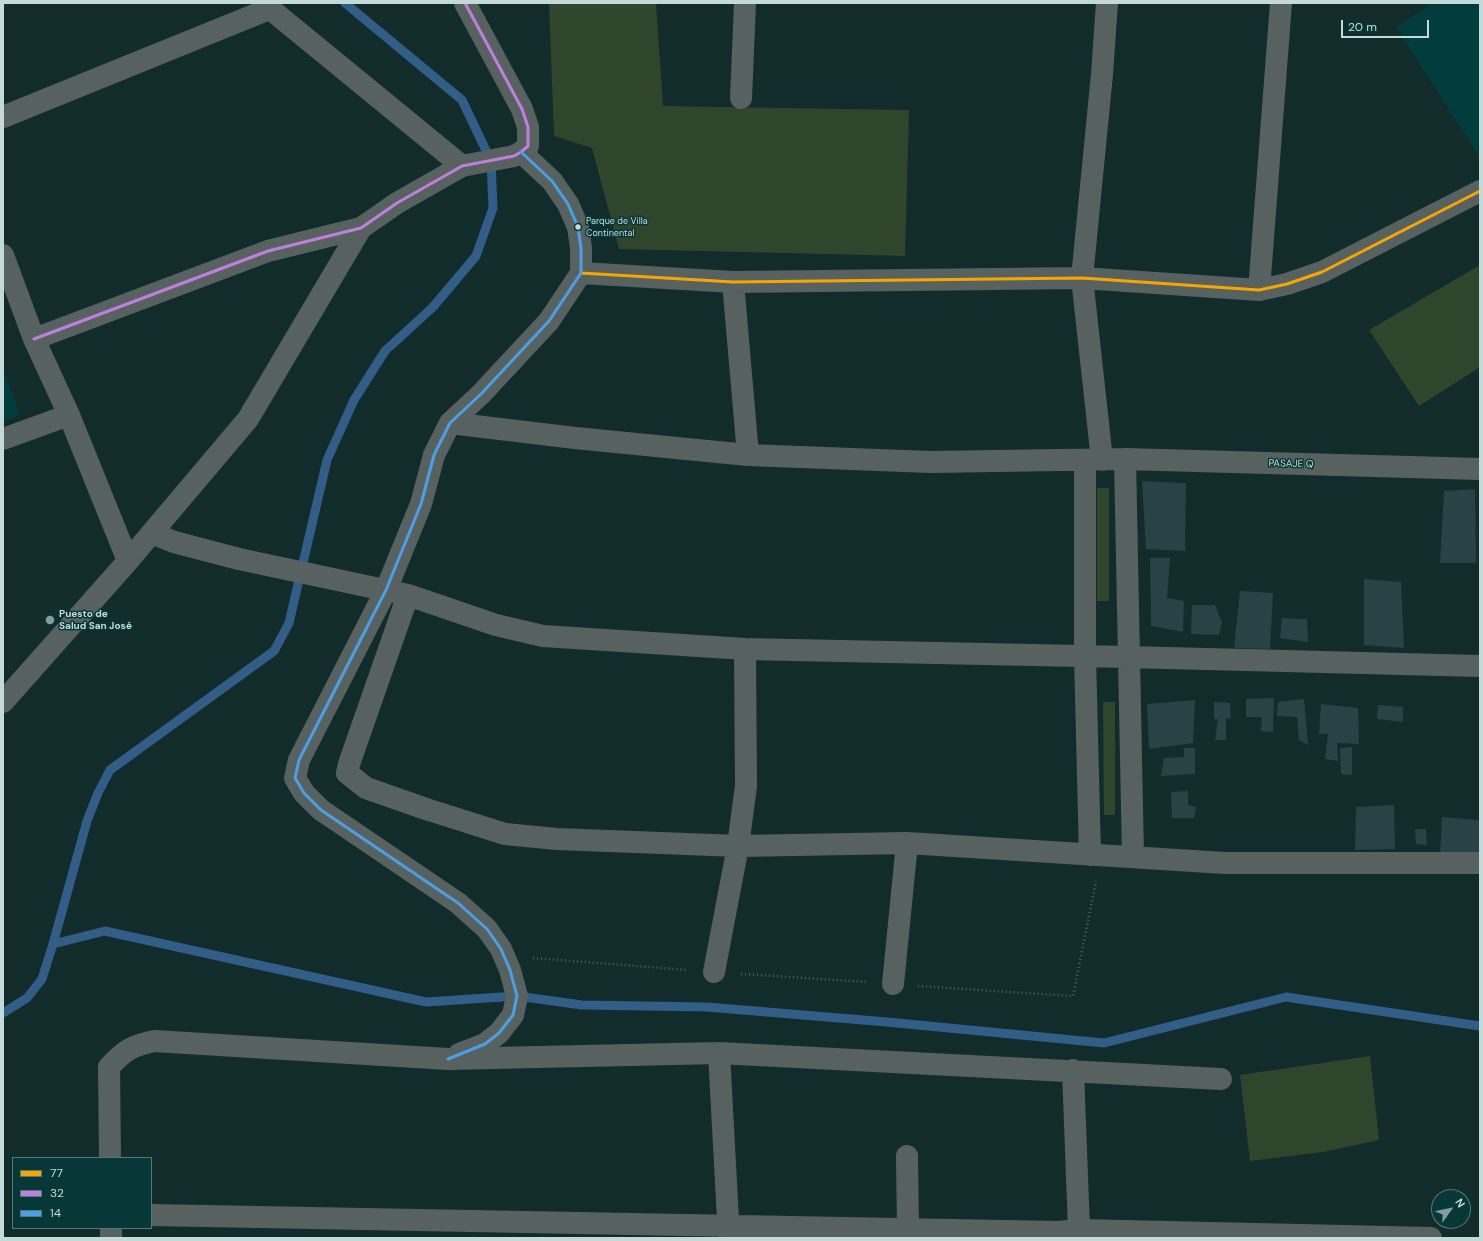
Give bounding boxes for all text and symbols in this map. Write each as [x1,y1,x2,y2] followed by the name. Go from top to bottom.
[1343,12,1431,38] scale bar
[1348,19,1377,35] text: 20 m
[586,217,648,238] place label: Parque de Villa Continental
[573,222,583,232] marker: Parque de Villa Continental
[1268,458,1314,470] street label: PASAJE Q
[59,608,132,632] place label: Puesto de Salud San José
[44,614,56,626] marker: Puesto de Salud San José
[12,1157,152,1229] legend
[50,1165,63,1181] text: 77
[50,1185,64,1201] text: 32
[1431,1189,1471,1229] north arrow
[1452,1196,1468,1210] text: N
[50,1205,61,1221] text: 14

